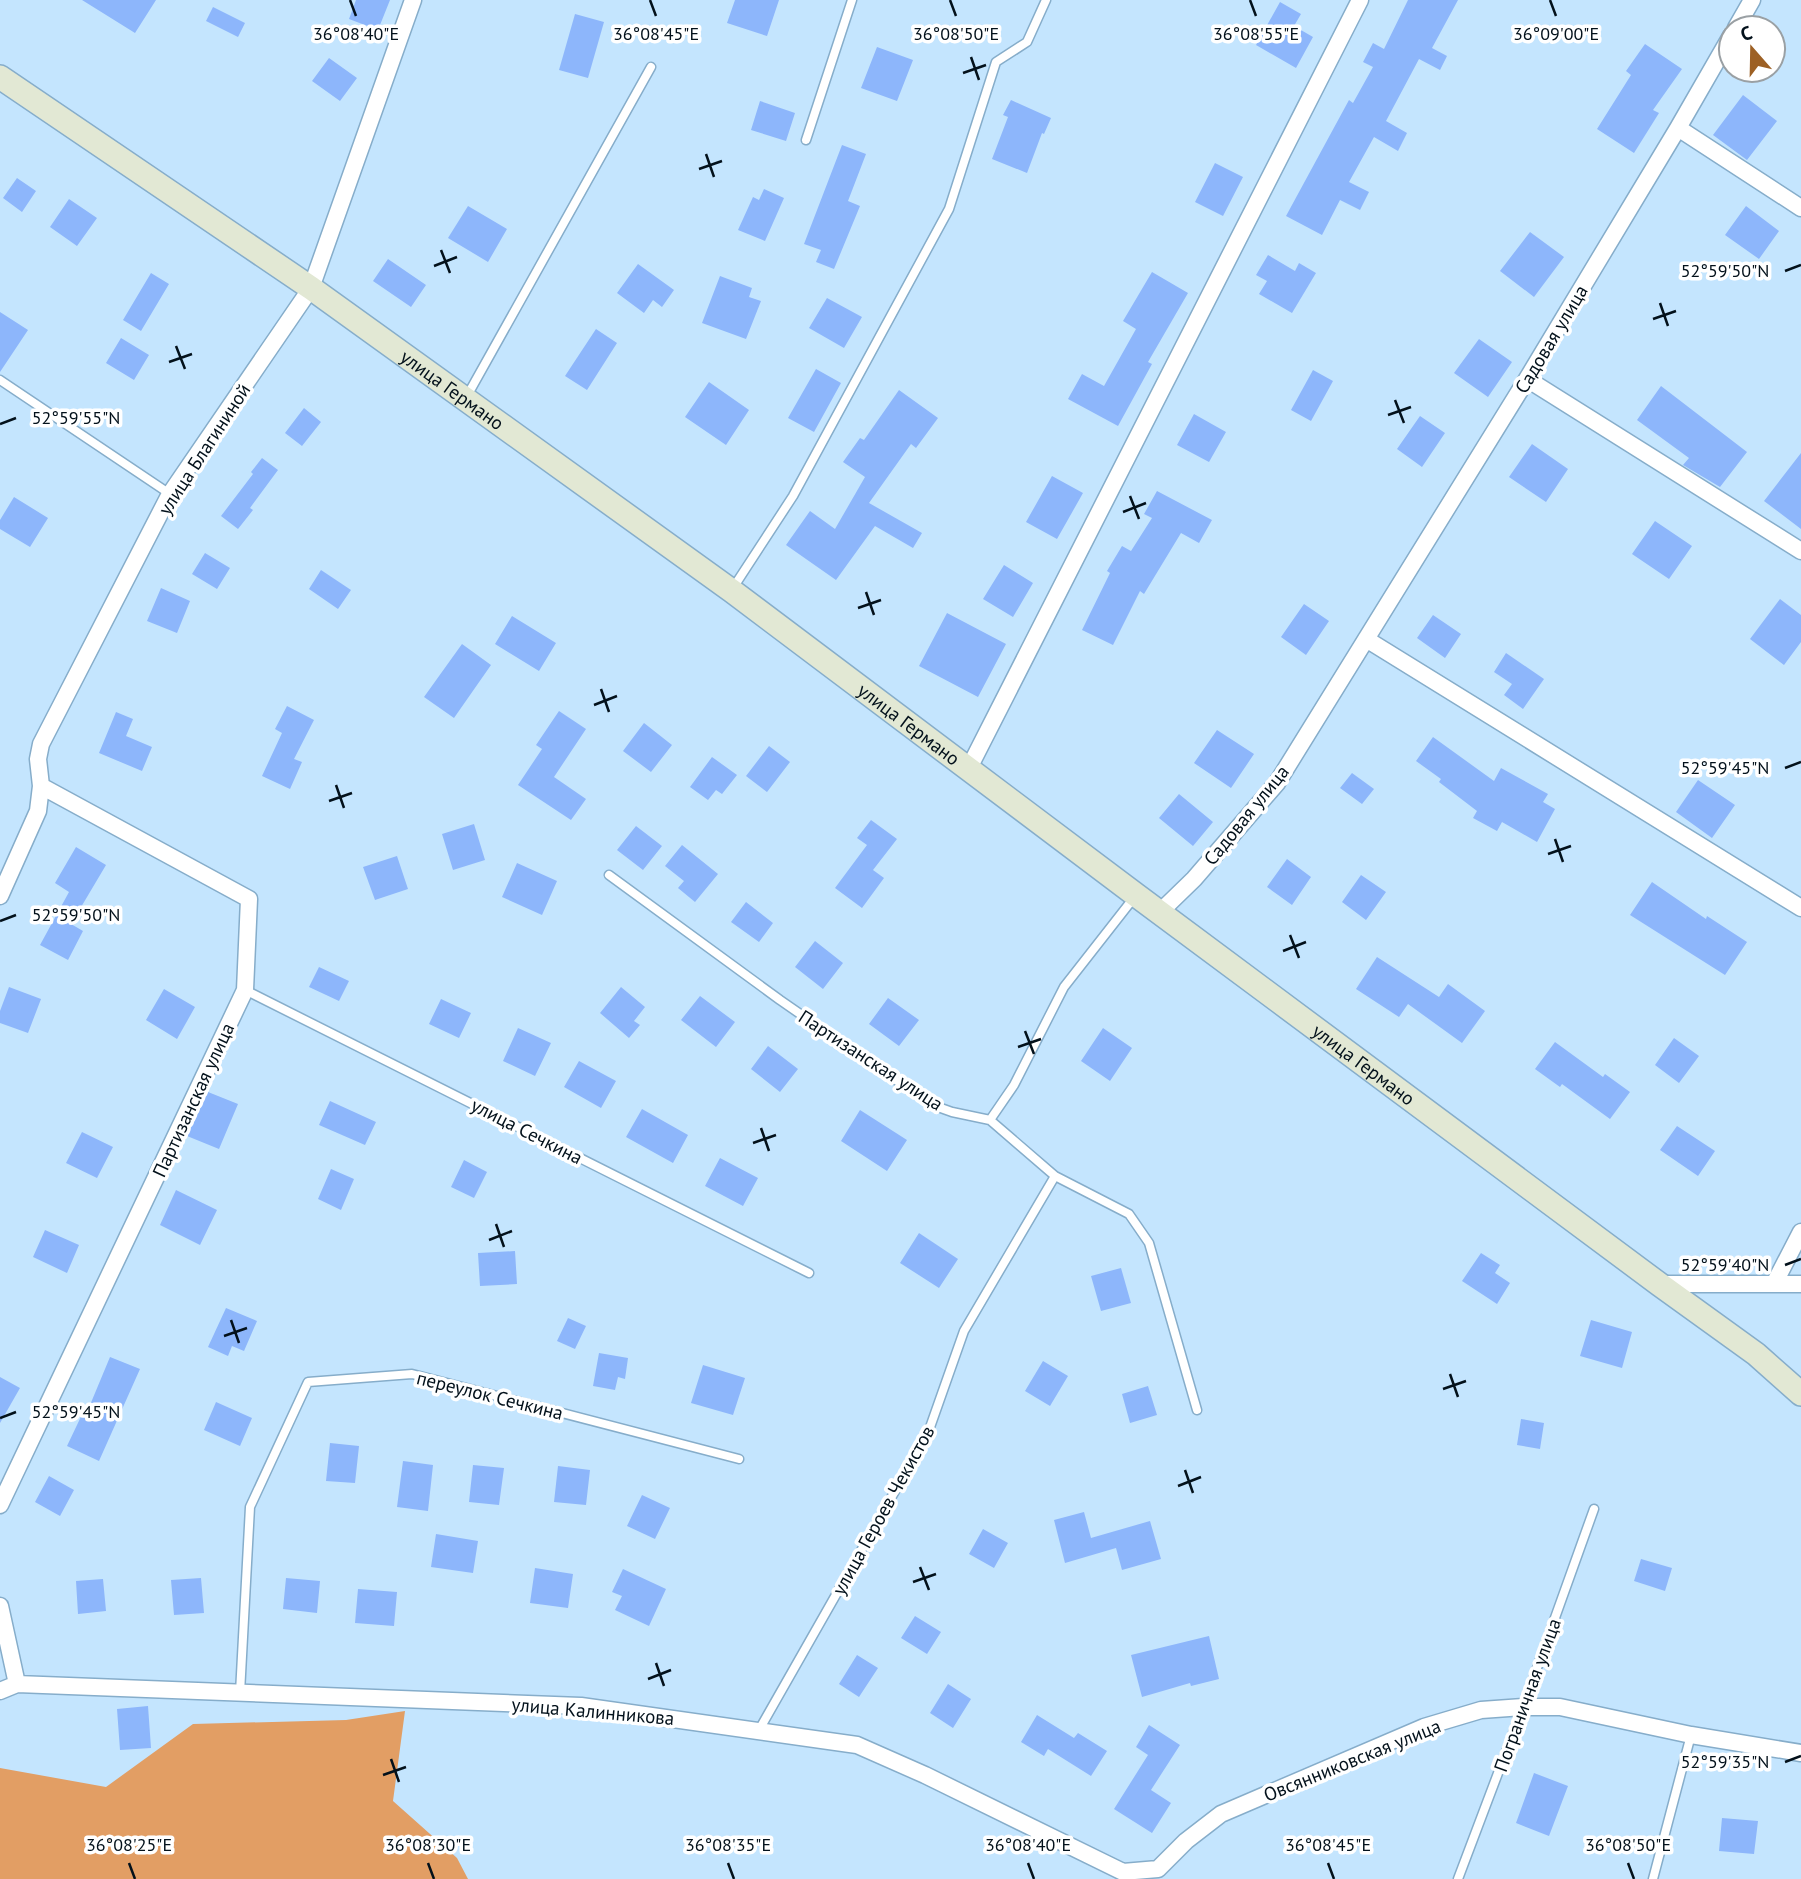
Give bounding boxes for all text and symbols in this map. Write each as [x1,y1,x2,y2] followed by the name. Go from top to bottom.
[1717,14,1787,84] north arrow
[1737,20,1756,46] text: С
[313,22,399,45] text: 36°08'40"E
[613,22,699,45] text: 36°08'45"E
[913,22,999,45] text: 36°08'50"E
[1213,22,1299,45] text: 36°08'55"E
[1513,22,1599,45] text: 36°09'00"E
[1681,259,1769,282] text: 52°59'50"N
[1509,280,1593,398] street label: Садовая улица
[396,344,509,435] street label: улица Германо
[153,379,255,519] street label: улица Благининой
[32,406,120,429] text: 52°59'55"N
[853,678,965,770] street label: улица Германо
[1681,756,1769,779] text: 52°59'45"N
[1198,760,1294,870] street label: Садовая улица
[32,903,120,926] text: 52°59'50"N
[794,1004,948,1116] street label: Партизанская улица
[1308,1018,1420,1110] street label: улица Германо
[147,1019,239,1181] street label: Партизанская улица
[467,1093,587,1169] street label: улица Сечкина
[1681,1253,1769,1276] text: 52°59'40"N
[414,1365,566,1425] street label: переулок Сечкина
[32,1400,120,1423] text: 52°59'45"N
[826,1421,940,1599] street label: улица Героев Чекистов
[1488,1615,1566,1775] street label: Пограничная улица
[511,1692,675,1730] street label: улица Калинникова
[1260,1713,1444,1807] street label: Овсянниковская улица
[1681,1750,1769,1773] text: 52°59'35"N
[86,1833,172,1856] text: 36°08'25"E
[385,1833,471,1856] text: 36°08'30"E
[685,1833,771,1856] text: 36°08'35"E
[985,1833,1071,1856] text: 36°08'40"E
[1285,1833,1371,1856] text: 36°08'45"E
[1585,1833,1671,1856] text: 36°08'50"E

